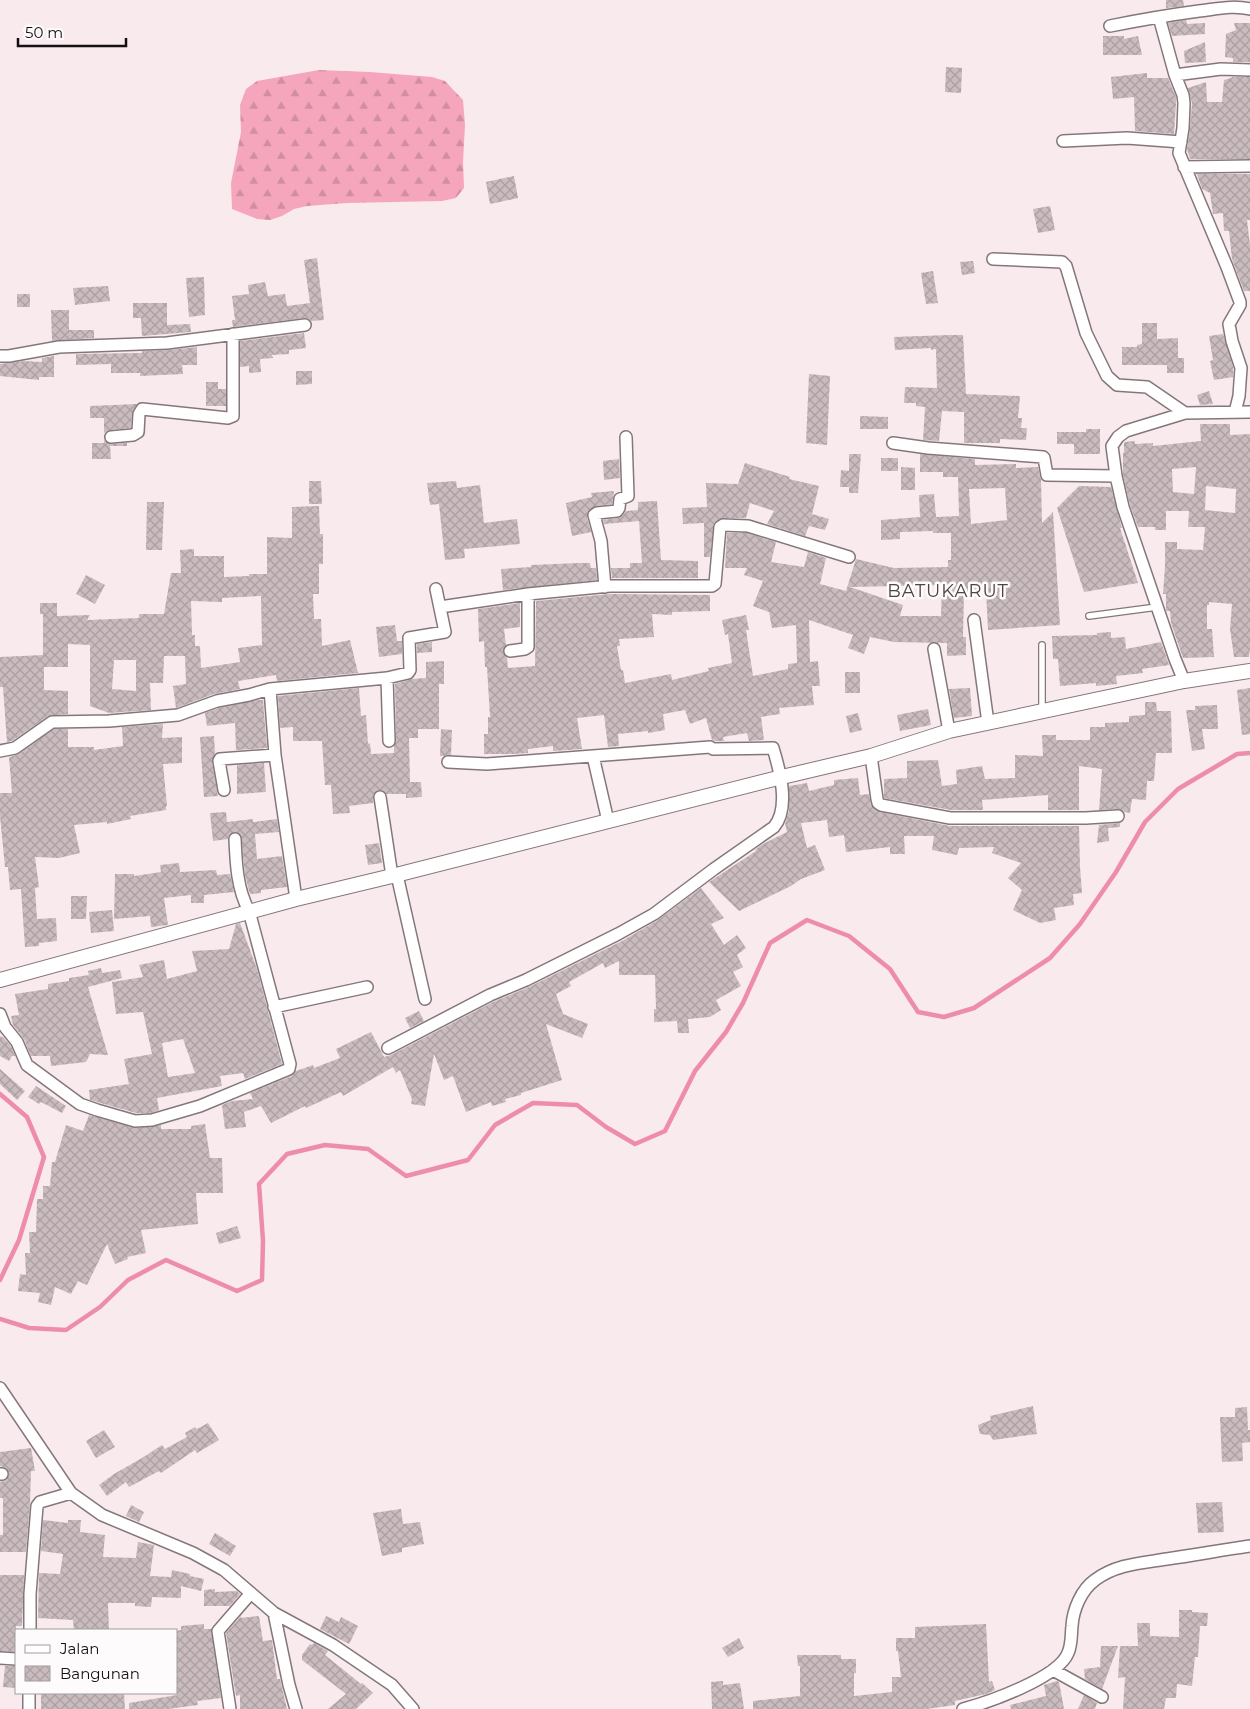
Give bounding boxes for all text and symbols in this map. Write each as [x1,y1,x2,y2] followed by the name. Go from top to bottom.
[18,15,125,47] scale bar
[25,23,63,42] text: 50 m
[887,580,1009,602] district label: BATUKARUT
[15,1629,178,1694] legend
[59,1639,99,1658] text: Jalan
[60,1664,140,1683] text: Bangunan

